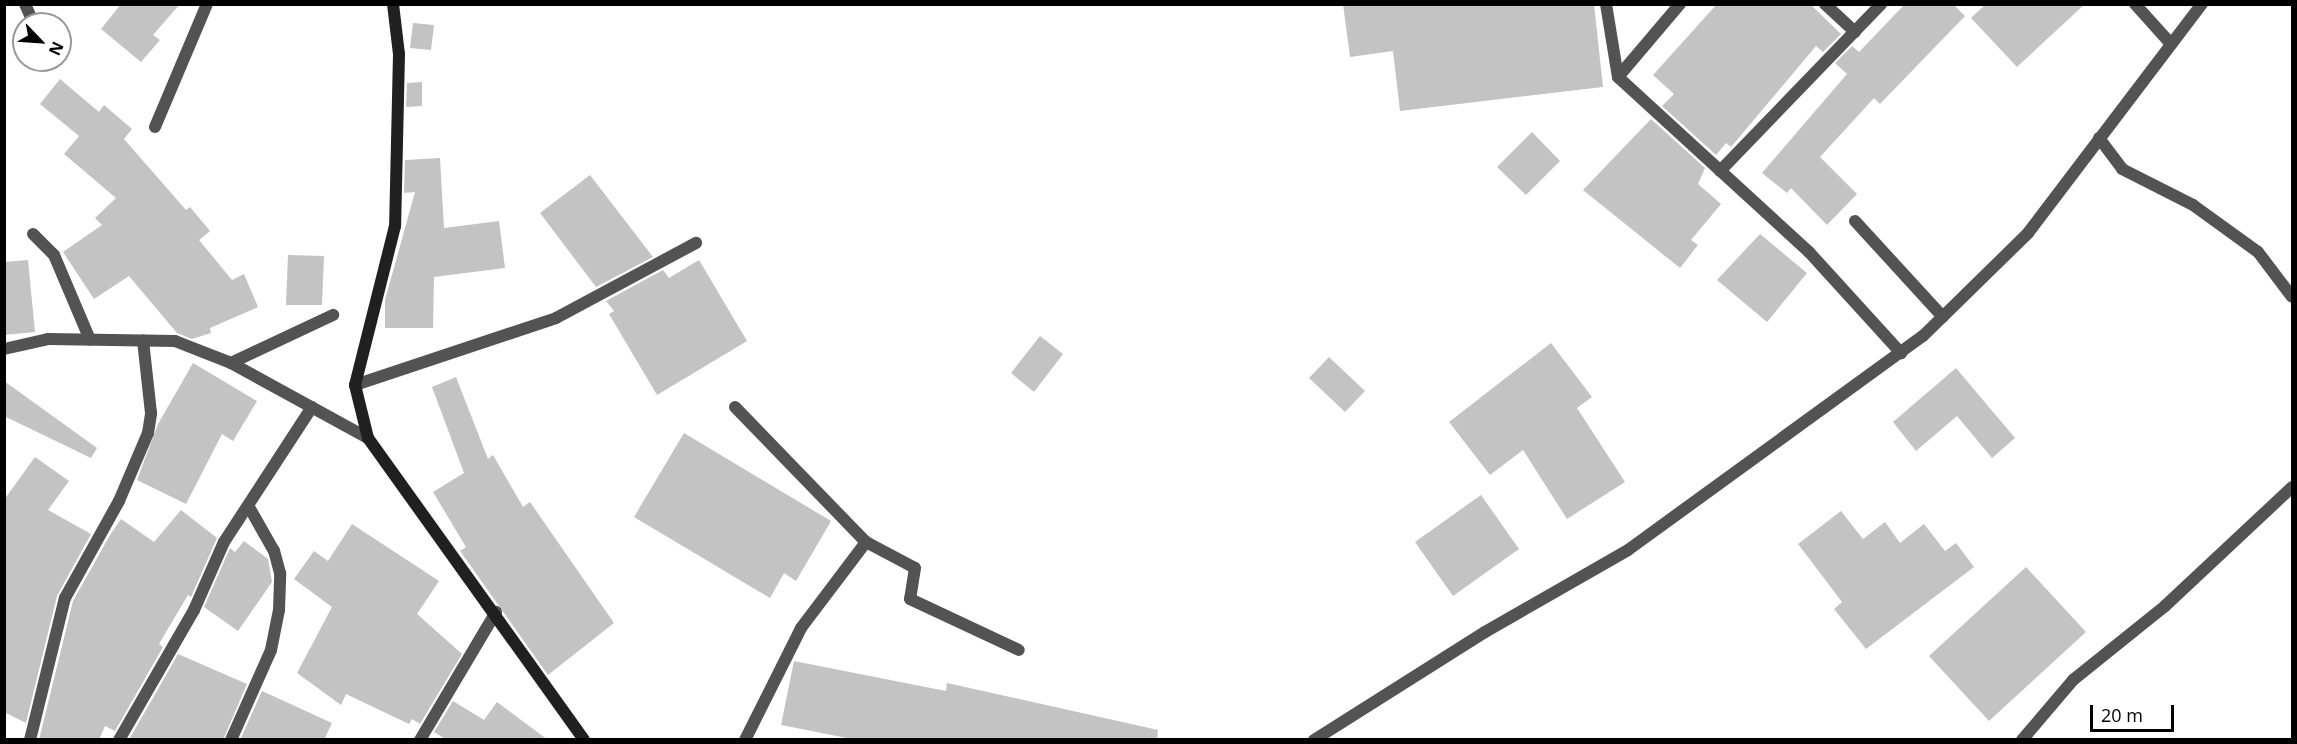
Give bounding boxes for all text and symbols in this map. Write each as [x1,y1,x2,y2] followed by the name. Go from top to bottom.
[12,12,72,72] north arrow
[44,38,69,59] text: N
[2093,693,2177,731] scale bar
[2101,703,2143,727] text: 20 m

